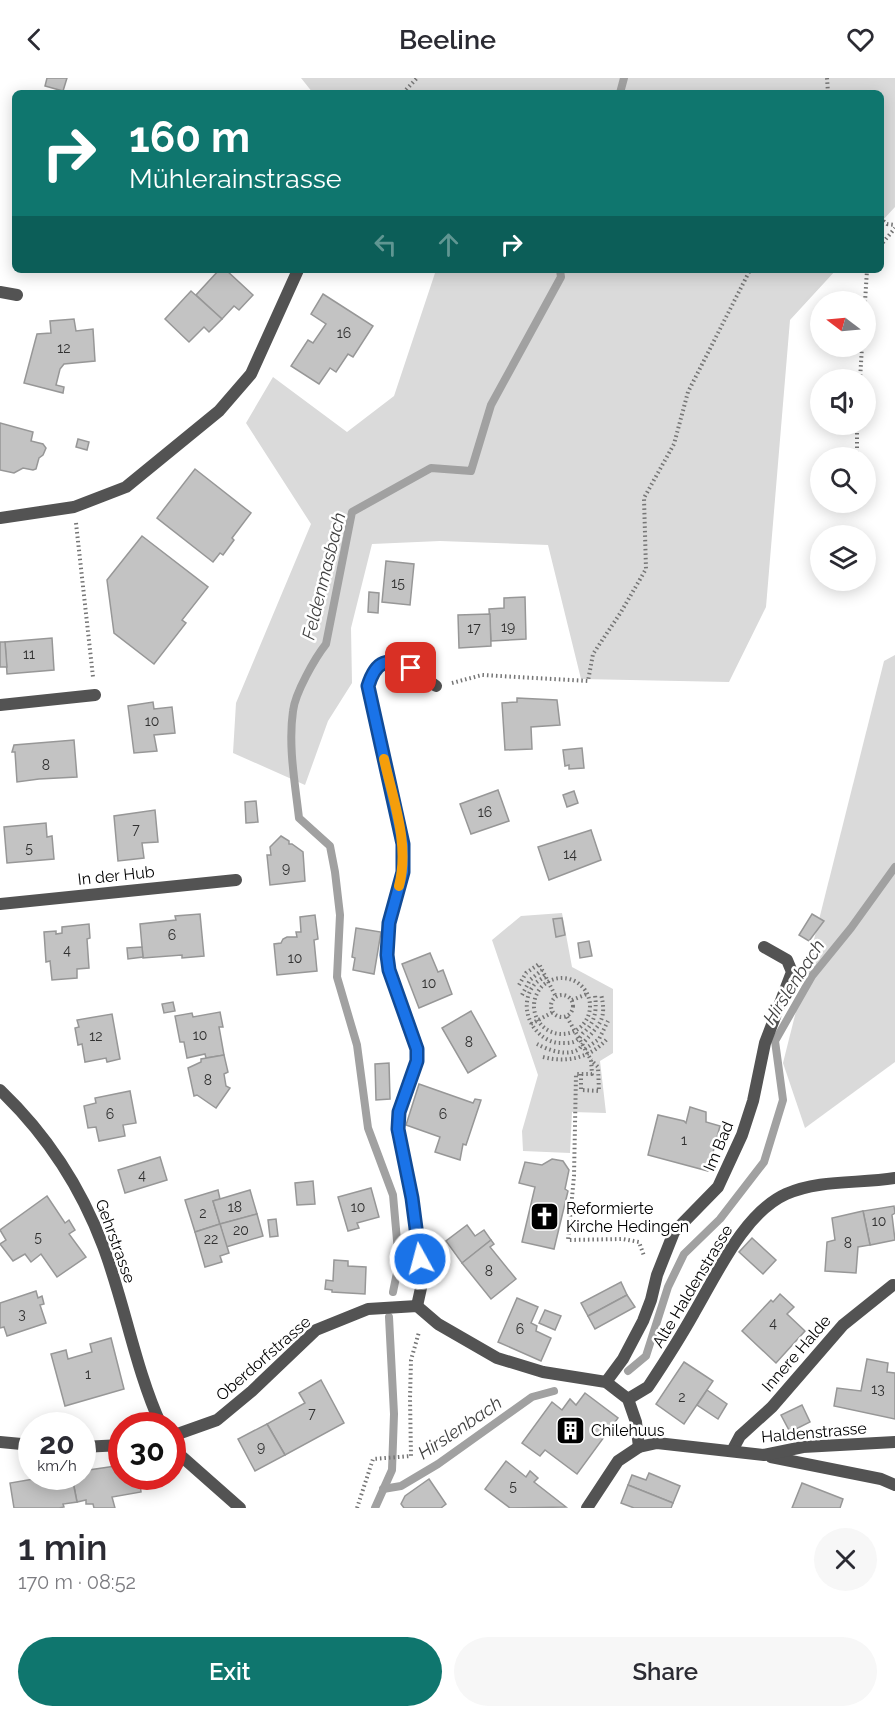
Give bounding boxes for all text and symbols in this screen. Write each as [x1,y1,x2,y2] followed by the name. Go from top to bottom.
[18,23,51,56] icon: back
[844,23,877,56] icon: heart
[399,24,496,55] text: Beeline
[129,113,250,162] text: 160 m
[30,114,108,192] icon: right
[129,163,342,194] text: Mühlerainstrasse
[369,228,402,261] icon: left
[432,228,465,261] icon: ahead
[495,228,528,261] icon: right
[810,291,876,357] north arrow
[810,291,876,591] map controls
[337,325,351,341] house number: 16
[57,340,71,356] house number: 12
[810,369,876,435] button: sound
[810,447,876,513] button: search
[298,510,349,642] water label: Feldenmasbach
[810,525,876,591] button: layers
[391,575,405,591] house number: 15
[501,619,515,635] house number: 19
[467,620,481,636] house number: 17
[385,642,436,693] pin
[23,646,35,662] house number: 11
[394,651,427,684] icon: arrive
[145,713,159,729] house number: 10
[42,757,50,773] house number: 8
[478,804,492,820] house number: 16
[132,821,140,837] house number: 7
[25,840,33,856] house number: 5
[563,846,577,862] house number: 14
[282,860,290,876] house number: 9
[77,862,156,889] street label: In der Hub
[168,927,176,943] house number: 6
[758,936,829,1028] water label: Hirslenbach
[63,942,71,958] house number: 4
[288,950,302,966] house number: 10
[422,975,436,991] house number: 10
[193,1027,207,1043] house number: 10
[89,1028,103,1044] house number: 12
[465,1034,473,1050] house number: 8
[204,1072,212,1088] house number: 8
[106,1106,114,1122] house number: 6
[439,1106,447,1122] house number: 6
[700,1118,737,1174] street label: Im Bad
[681,1132,687,1148] house number: 1
[138,1167,146,1183] house number: 4
[92,1197,140,1286] street label: Gehrstrasse
[228,1199,242,1215] house number: 18
[351,1199,365,1215] house number: 10
[566,1199,689,1236] place label: Reformierte Kirche Hedingen
[529,1201,561,1233] church icon: Reformierte Kirche Hedingen
[199,1205,207,1221] house number: 2
[872,1213,886,1229] house number: 10
[233,1222,249,1238] house number: 20
[648,1222,737,1351] street label: Alte Haldenstrasse
[388,1227,452,1291] position arrow
[34,1229,42,1245] house number: 5
[204,1231,218,1247] house number: 22
[844,1235,852,1251] house number: 8
[485,1263,493,1279] house number: 8
[18,1306,26,1322] house number: 3
[758,1311,835,1395] street label: Innere Halde
[212,1312,315,1405] street label: Oberdorfstrasse
[769,1315,777,1331] house number: 4
[516,1321,524,1337] house number: 6
[85,1366,91,1382] house number: 1
[871,1381,885,1397] house number: 13
[678,1389,686,1405] house number: 2
[414,1392,506,1463] water label: Hirslenbach
[308,1405,316,1421] house number: 7
[108,1412,186,1490] speed limit sign: 30
[554,1414,586,1446] building icon: Chilehuus
[761,1418,868,1447] street label: Haldenstrasse
[591,1421,665,1440] place label: Chilehuus
[39,1426,75,1461] text: 20
[257,1439,265,1455] house number: 9
[37,1457,77,1475] text: km/h
[509,1478,517,1494] house number: 5
[18,1526,107,1568] text: 1 min
[814,1528,877,1591] button: close
[18,1570,136,1594] text: 170 m · 08:52
[18,1637,442,1706] button: Exit
[454,1637,877,1706] button: Share

